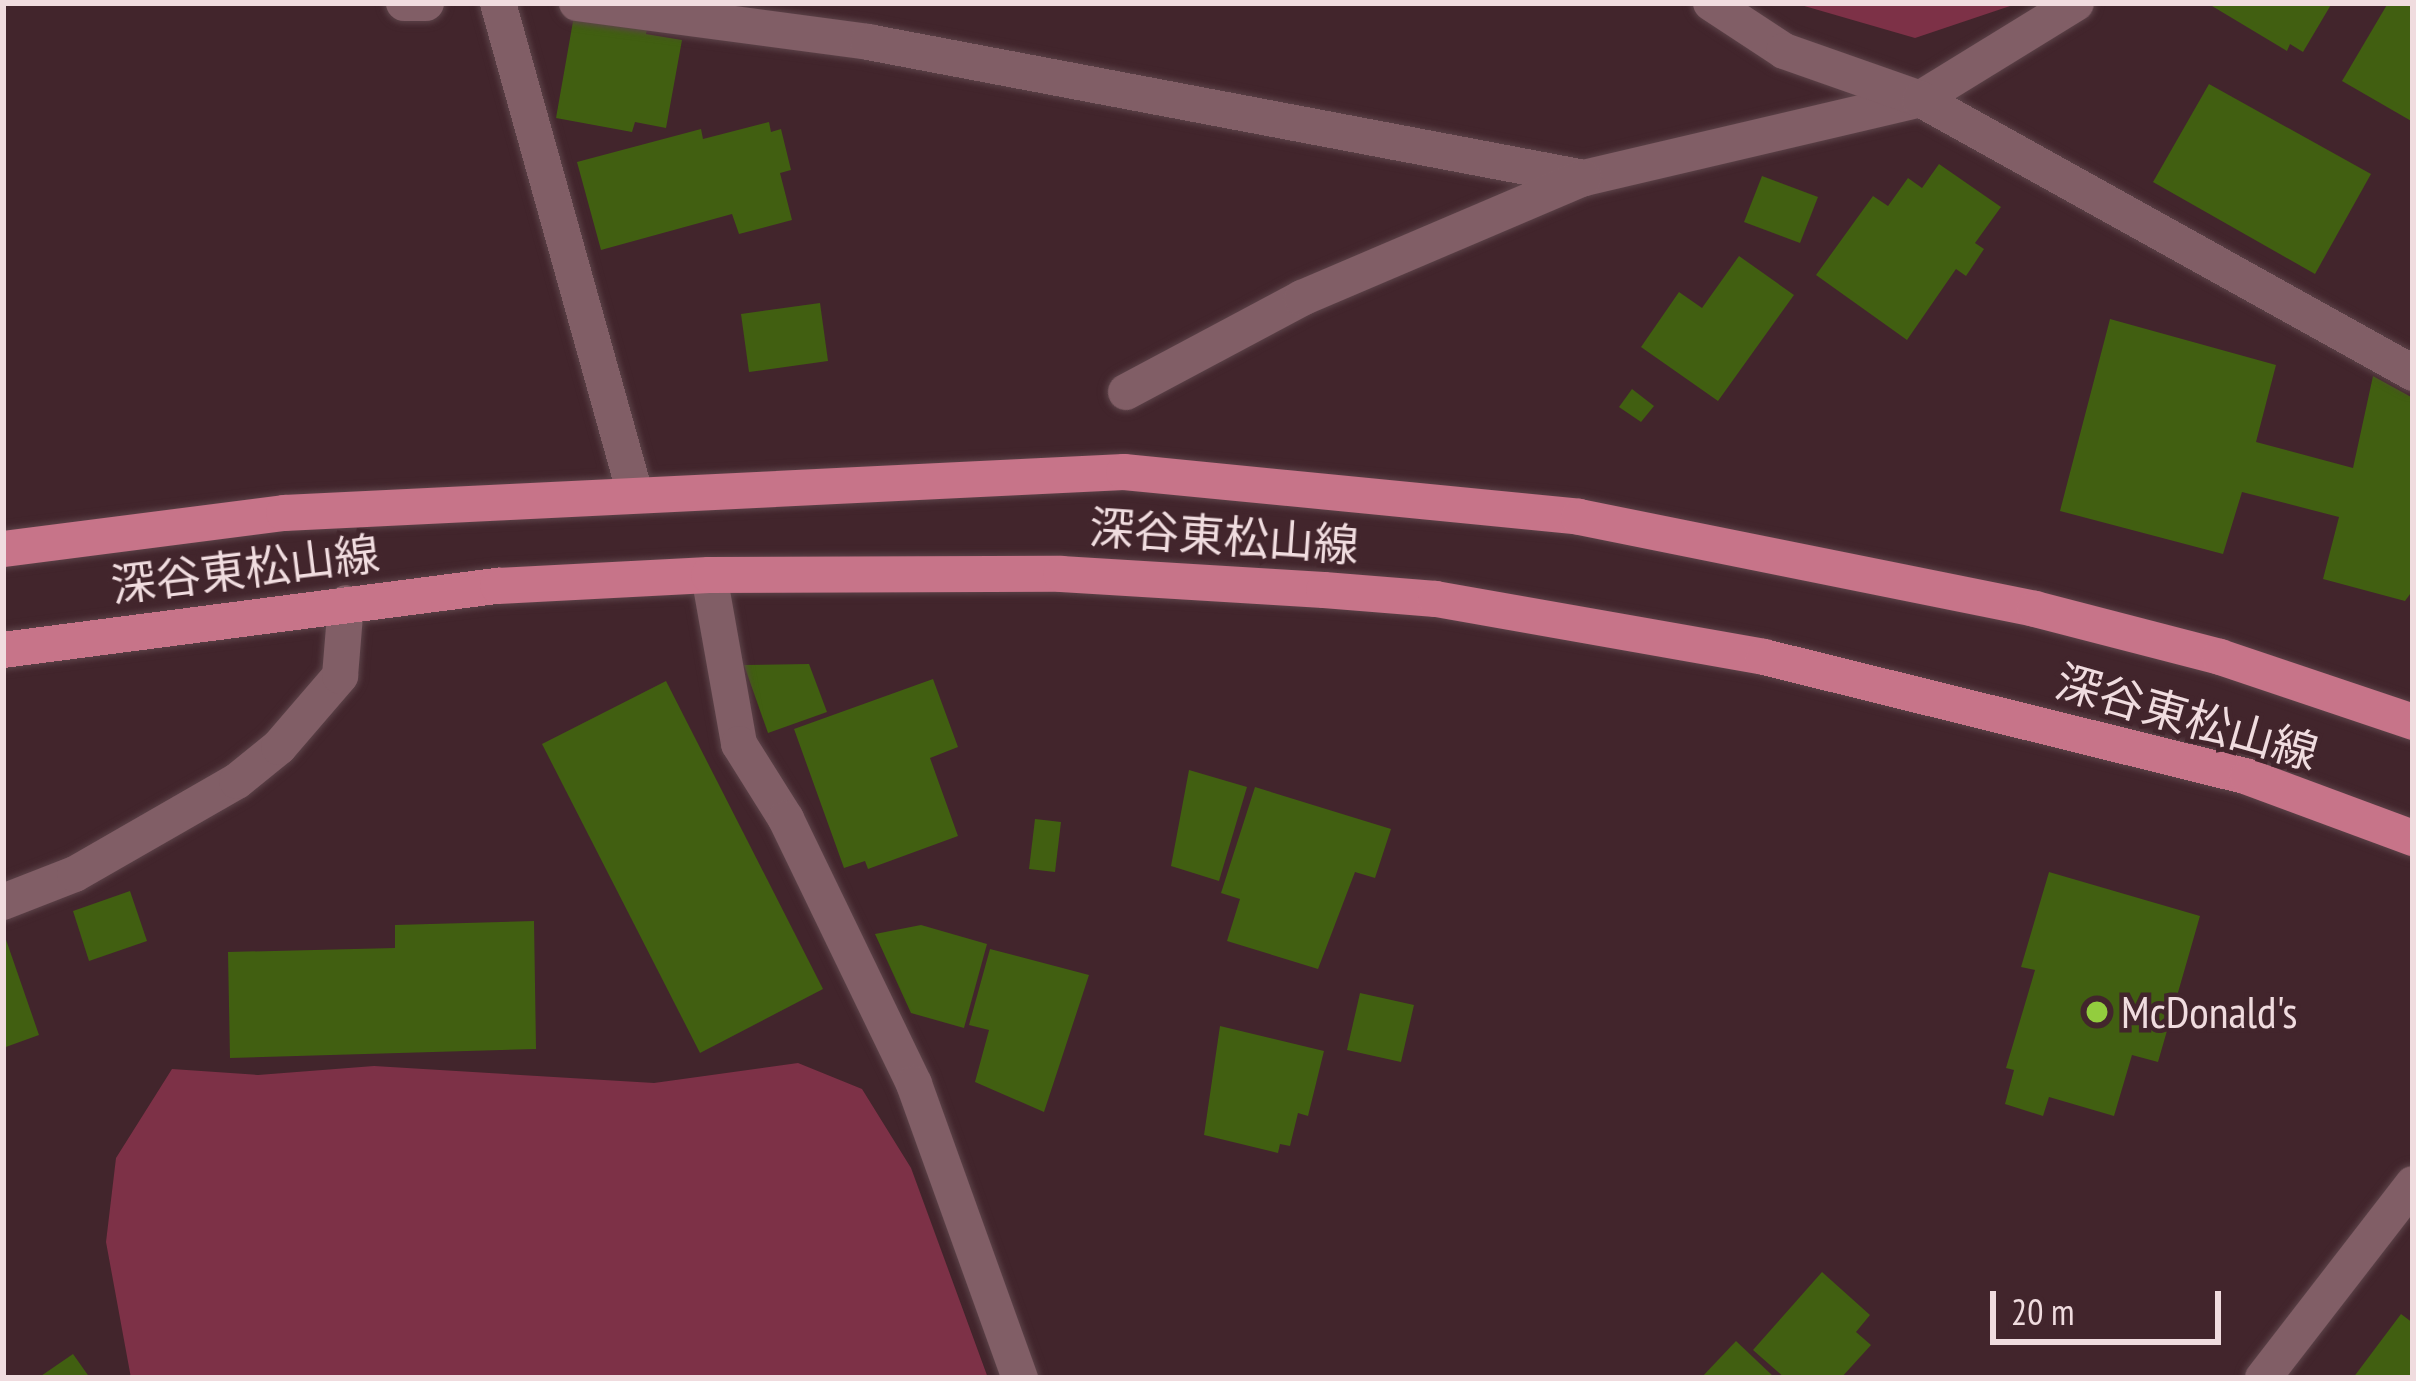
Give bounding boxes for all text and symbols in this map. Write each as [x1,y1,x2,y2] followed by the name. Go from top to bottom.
[1087,500,1361,572] street label: 深谷東松山線
[108,526,382,612] street label: 深谷東松山線
[2050,654,2324,780] street label: 深谷東松山線
[2121,985,2297,1039] place label: McDonald's
[2084,999,2110,1025] marker: McDonald's
[1996,1267,2227,1341] scale bar
[2011,1288,2074,1335] text: 20 m

